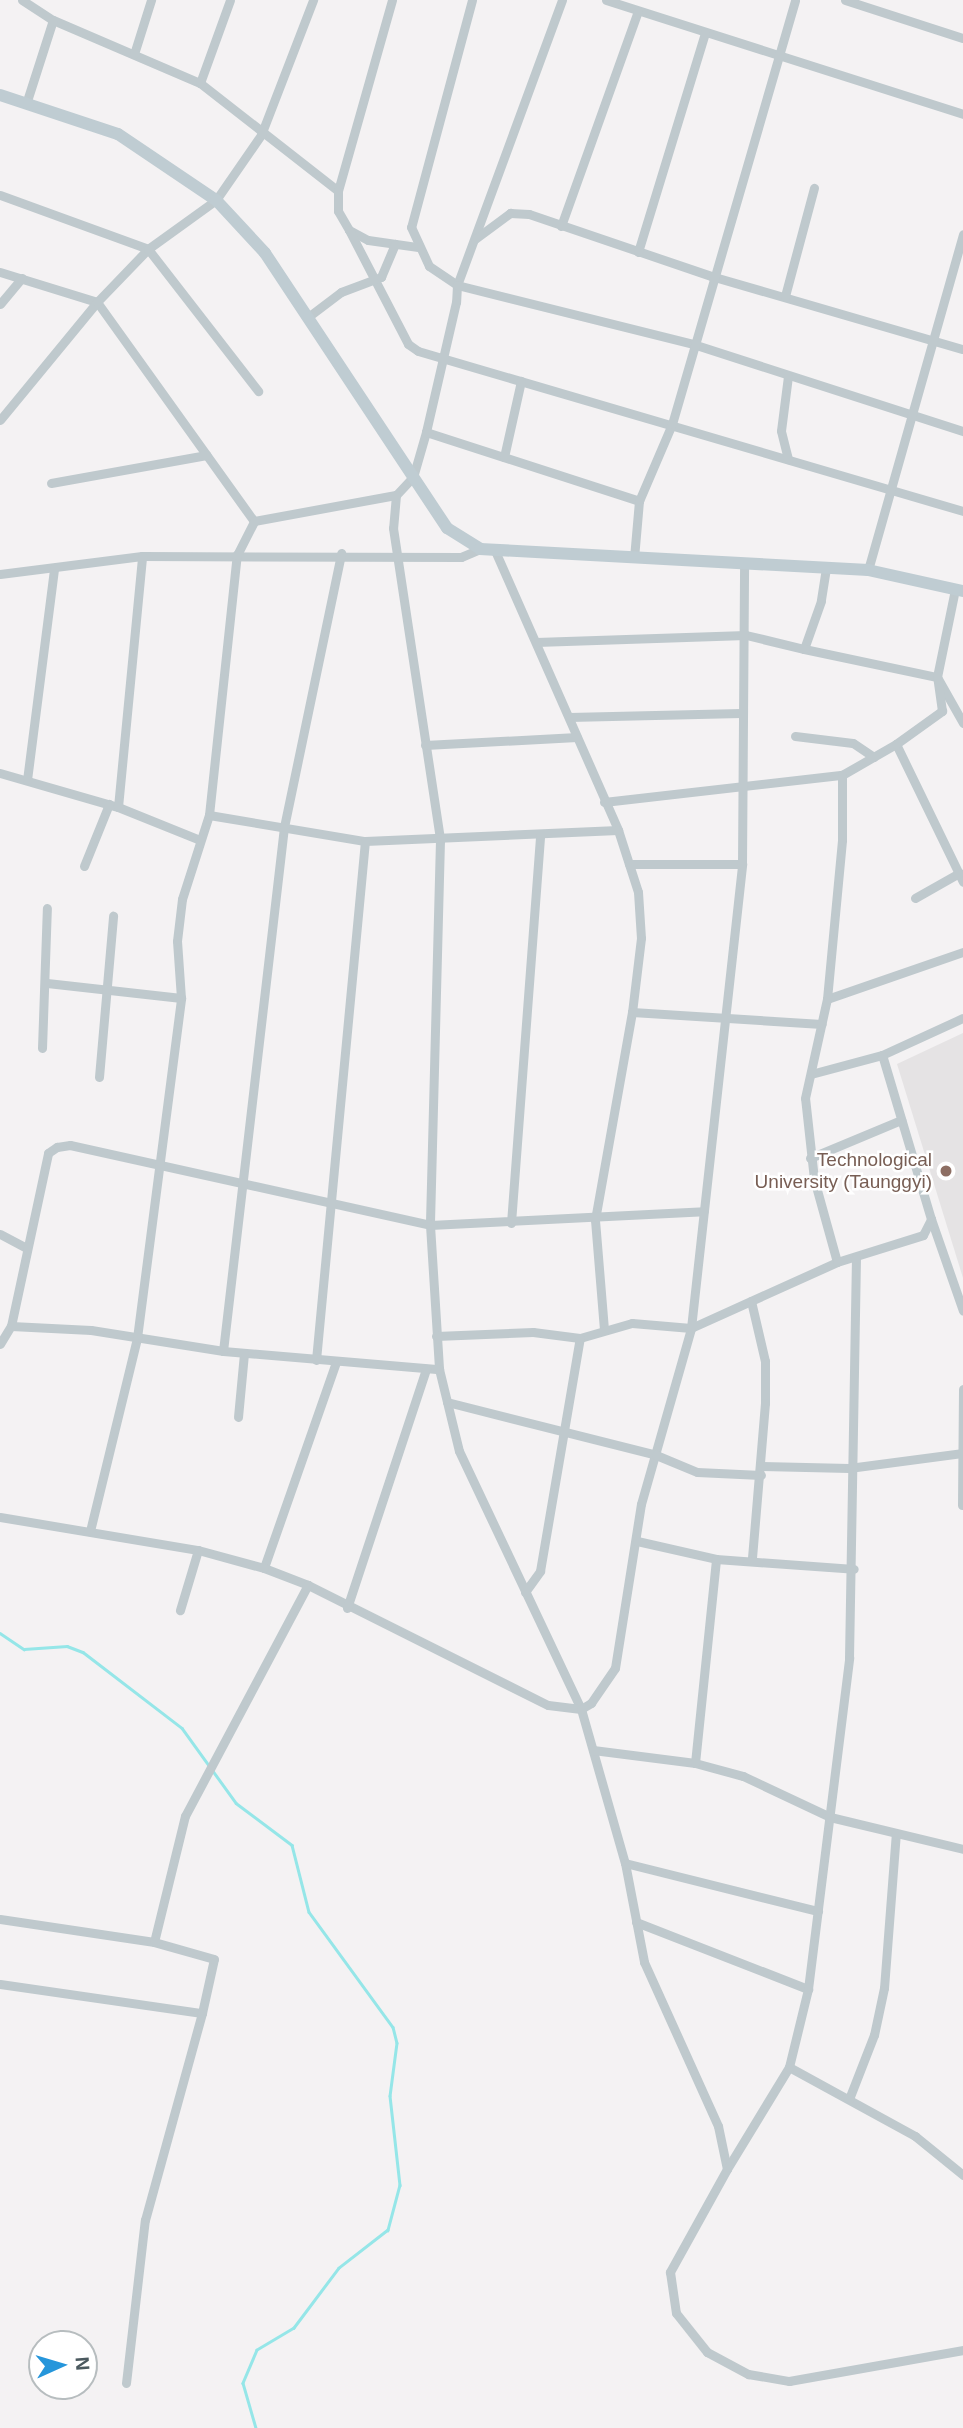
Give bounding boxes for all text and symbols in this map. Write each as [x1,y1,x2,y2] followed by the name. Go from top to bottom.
[755,1149,932,1193] place label: Technological University (Taunggyi)
[938,1163,954,1179] marker: Technological University (Taunggyi)
[28,2330,98,2400] north arrow
[71,2356,93,2371] text: N

